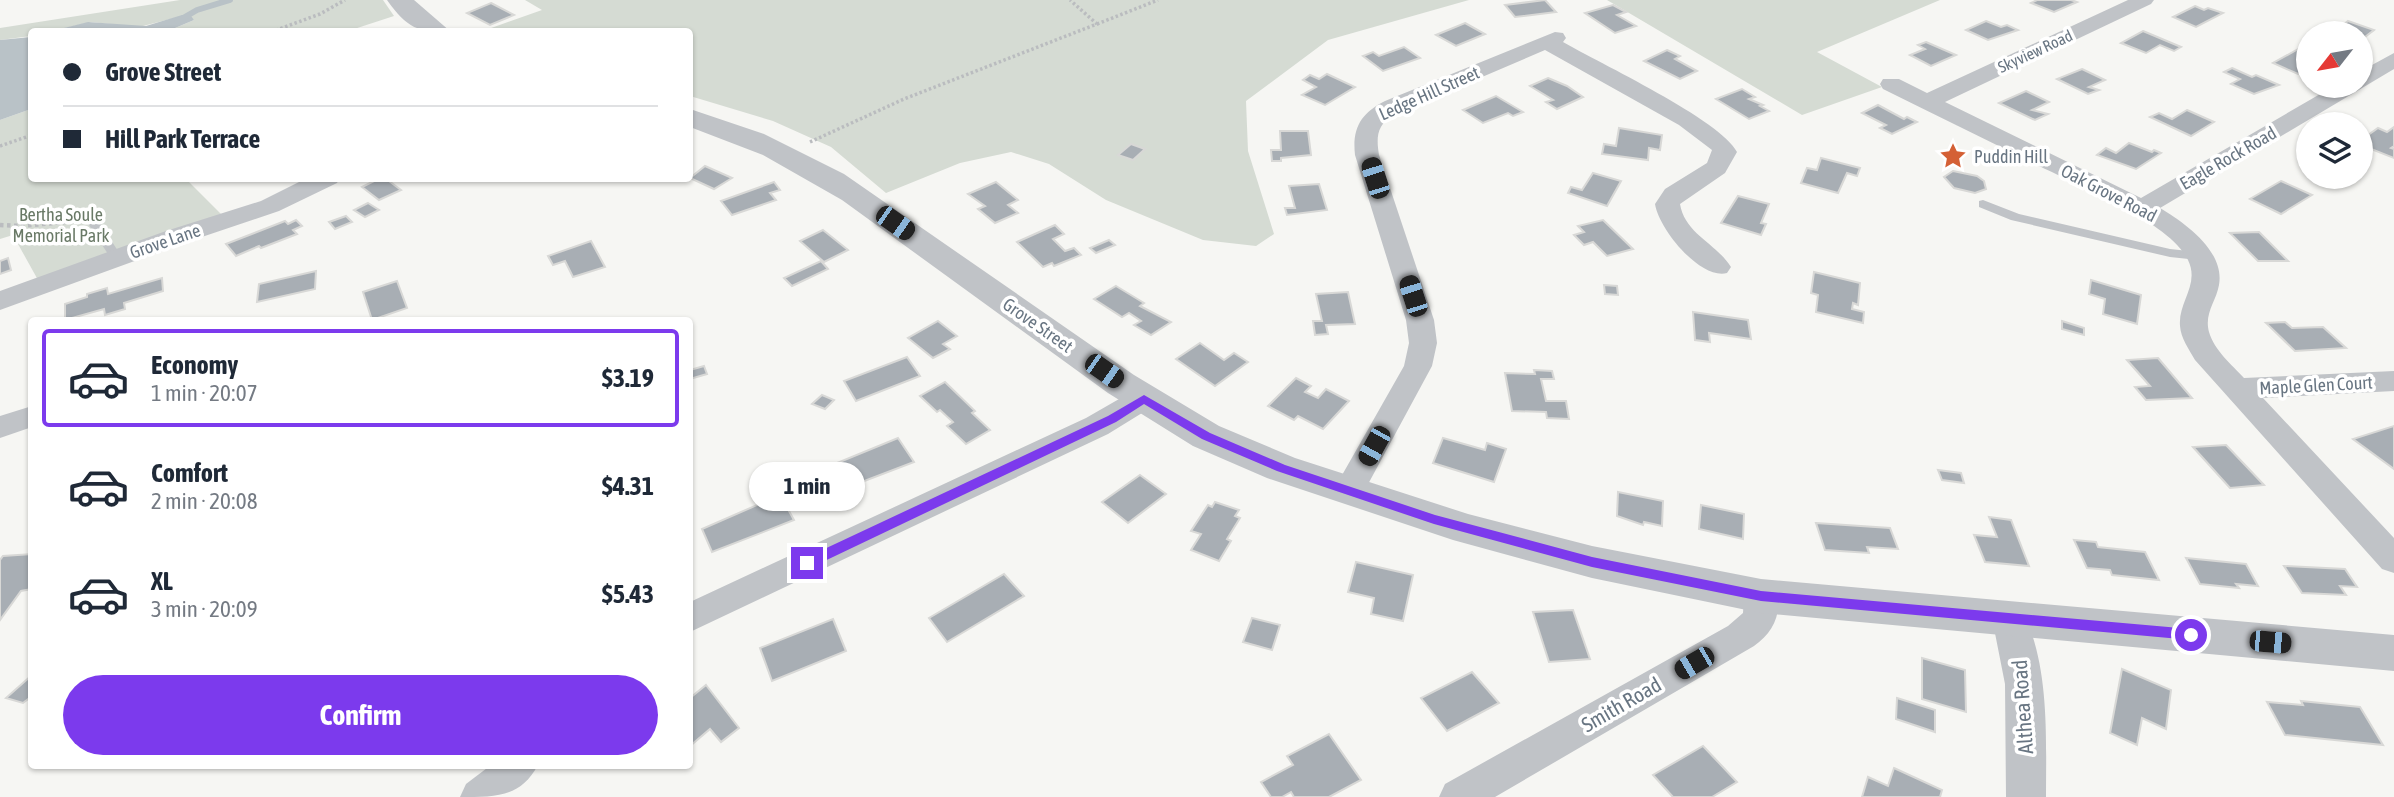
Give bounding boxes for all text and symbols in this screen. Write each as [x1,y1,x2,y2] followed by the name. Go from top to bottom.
[2296,21,2373,98] north arrow
[2296,21,2373,189] map controls
[1995,26,2075,77] street label: Skyview Road
[105,57,221,87] text: Grove Street
[1376,62,1482,124] street label: Ledge Hill Street
[2296,112,2373,189] button: layers
[2176,122,2280,194] street label: Eagle Rock Road
[105,124,260,154] text: Hill Park Terrace
[1938,141,1968,171] place icon: Puddin Hill
[1974,146,2048,167] place label: Puddin Hill
[1359,155,1392,201] car
[2058,160,2160,226] street label: Oak Grove Road
[872,202,919,244] car
[13,204,109,246] park label: Bertha Soule Memorial Park
[127,219,203,263] street label: Grove Lane
[1397,273,1430,319] car
[999,293,1077,357] street label: Grove Street
[67,347,130,410] icon: car
[151,350,238,380] text: Economy
[1081,350,1128,392] car
[602,363,654,393] text: $3.19
[2259,372,2373,398] street label: Maple Glen Court
[151,380,257,406] text: 1 min · 20:07
[1355,423,1394,469] car
[67,455,130,518] icon: car
[151,458,228,488] text: Comfort
[749,462,865,510] callout: 1 min
[602,471,654,501] text: $4.31
[784,473,830,499] text: 1 min
[151,488,257,514] text: 2 min · 20:08
[791,547,823,579] route end
[67,563,130,626] icon: car
[151,566,173,596] text: XL
[602,579,654,609] text: $5.43
[151,596,257,622] text: 3 min · 20:09
[2175,619,2207,651] route start
[2249,630,2292,654] car
[1671,643,1718,683] car
[2007,659,2037,755] street label: Althea Road
[1577,672,1665,736] street label: Smith Road
[63,675,658,755] button: Confirm

